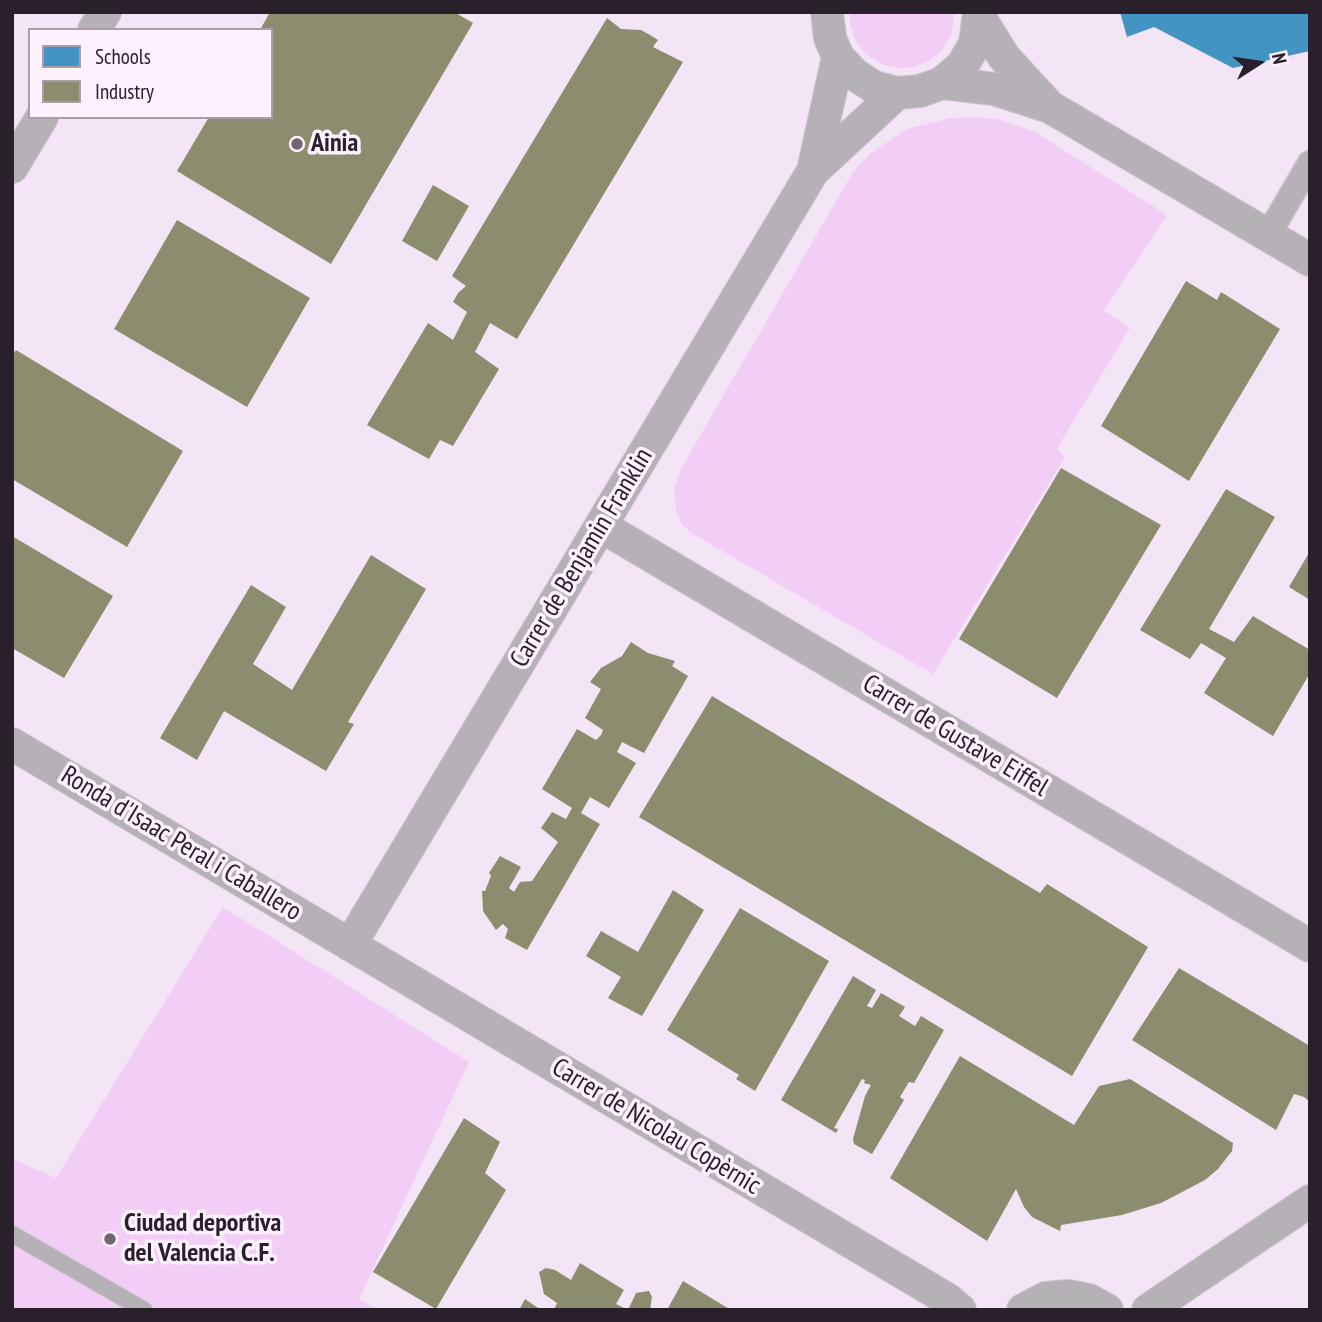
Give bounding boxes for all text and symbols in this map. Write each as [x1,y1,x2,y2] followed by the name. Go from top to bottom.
[28,28,273,119] legend
[1224,28,1294,98] north arrow
[95,43,151,70] text: Schools
[1267,51,1292,66] text: N
[95,78,154,105] text: Industry
[311,128,358,160] place label: Ainia
[289,136,305,152] marker: Ainia
[504,443,660,673] street label: Carrer de Benjamin Franklin
[857,668,1053,804] street label: Carrer de Gustave Eiffel
[55,760,307,928] street label: Ronda d'Isaac Peral i Caballero
[546,1052,766,1202] street label: Carrer de Nicolau Copèrnic
[124,1208,281,1270] place label: Ciudad deportiva del Valencia C.F.
[102,1231,118,1247] marker: Ciudad deportiva del Valencia C.F.

